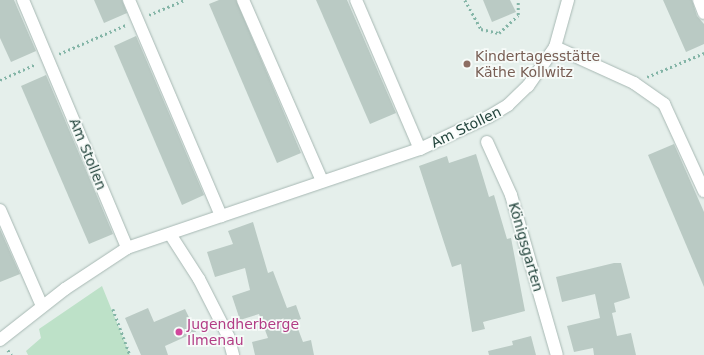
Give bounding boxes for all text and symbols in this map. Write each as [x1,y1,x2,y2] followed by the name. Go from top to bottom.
[475,48,600,80] place label: Kindertagesstätte Käthe Kollwitz
[462,59,472,69] marker: Kindertagesstätte Käthe Kollwitz
[428,103,504,151] street label: Am Stollen
[66,116,110,192] street label: Am Stollen
[505,200,547,294] street label: Königsgarten
[187,316,299,348] place label: Jugendherberge Ilmenau
[174,327,184,337] marker: Jugendherberge Ilmenau

